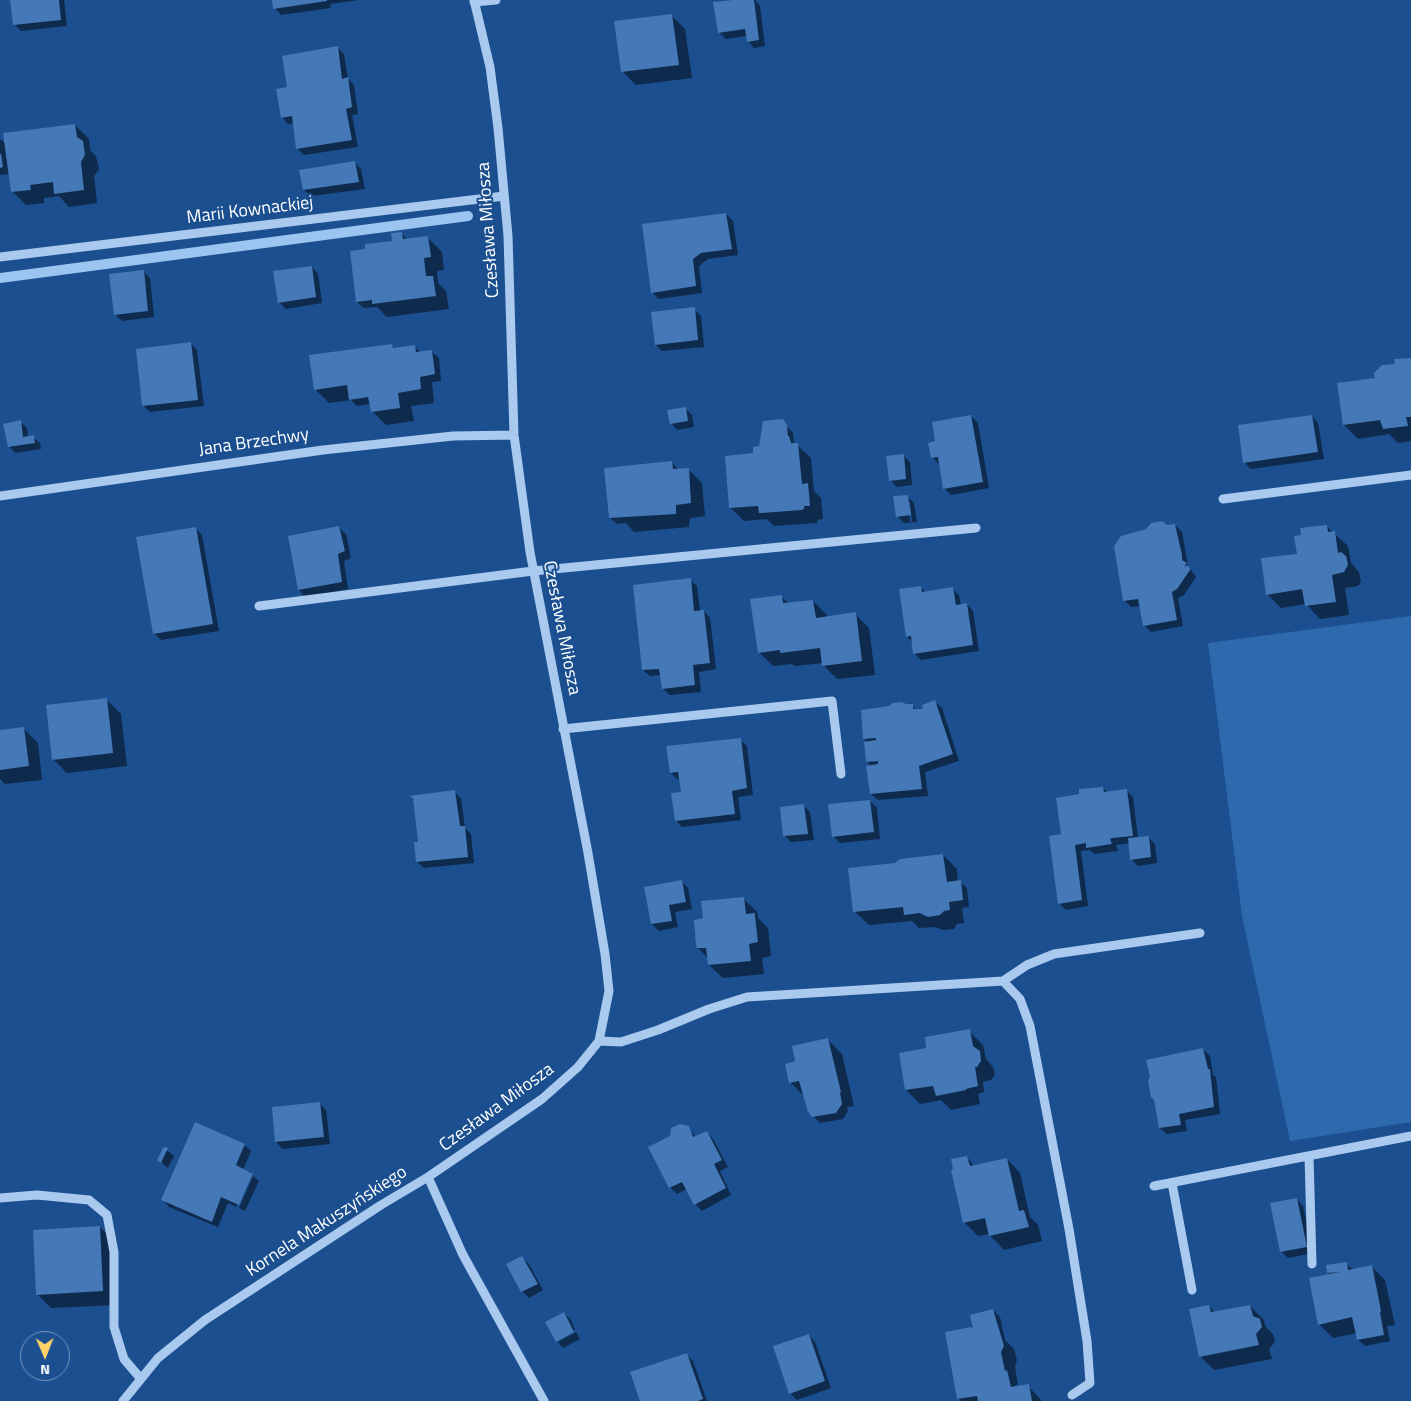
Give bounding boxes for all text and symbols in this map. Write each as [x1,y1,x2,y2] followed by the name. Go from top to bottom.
[473,161,505,299] street label: Czesława Miłosza
[185,193,315,229] street label: Marii Kownackiej
[197,425,311,461] street label: Jana Brzechwy
[537,559,585,697] street label: Czesława Miłosza
[436,1059,558,1157] street label: Czesława Miłosza
[242,1162,412,1282] street label: Kornela Makuszyńskiego
[20,1331,70,1381] north arrow
[40,1360,50,1381] text: N

